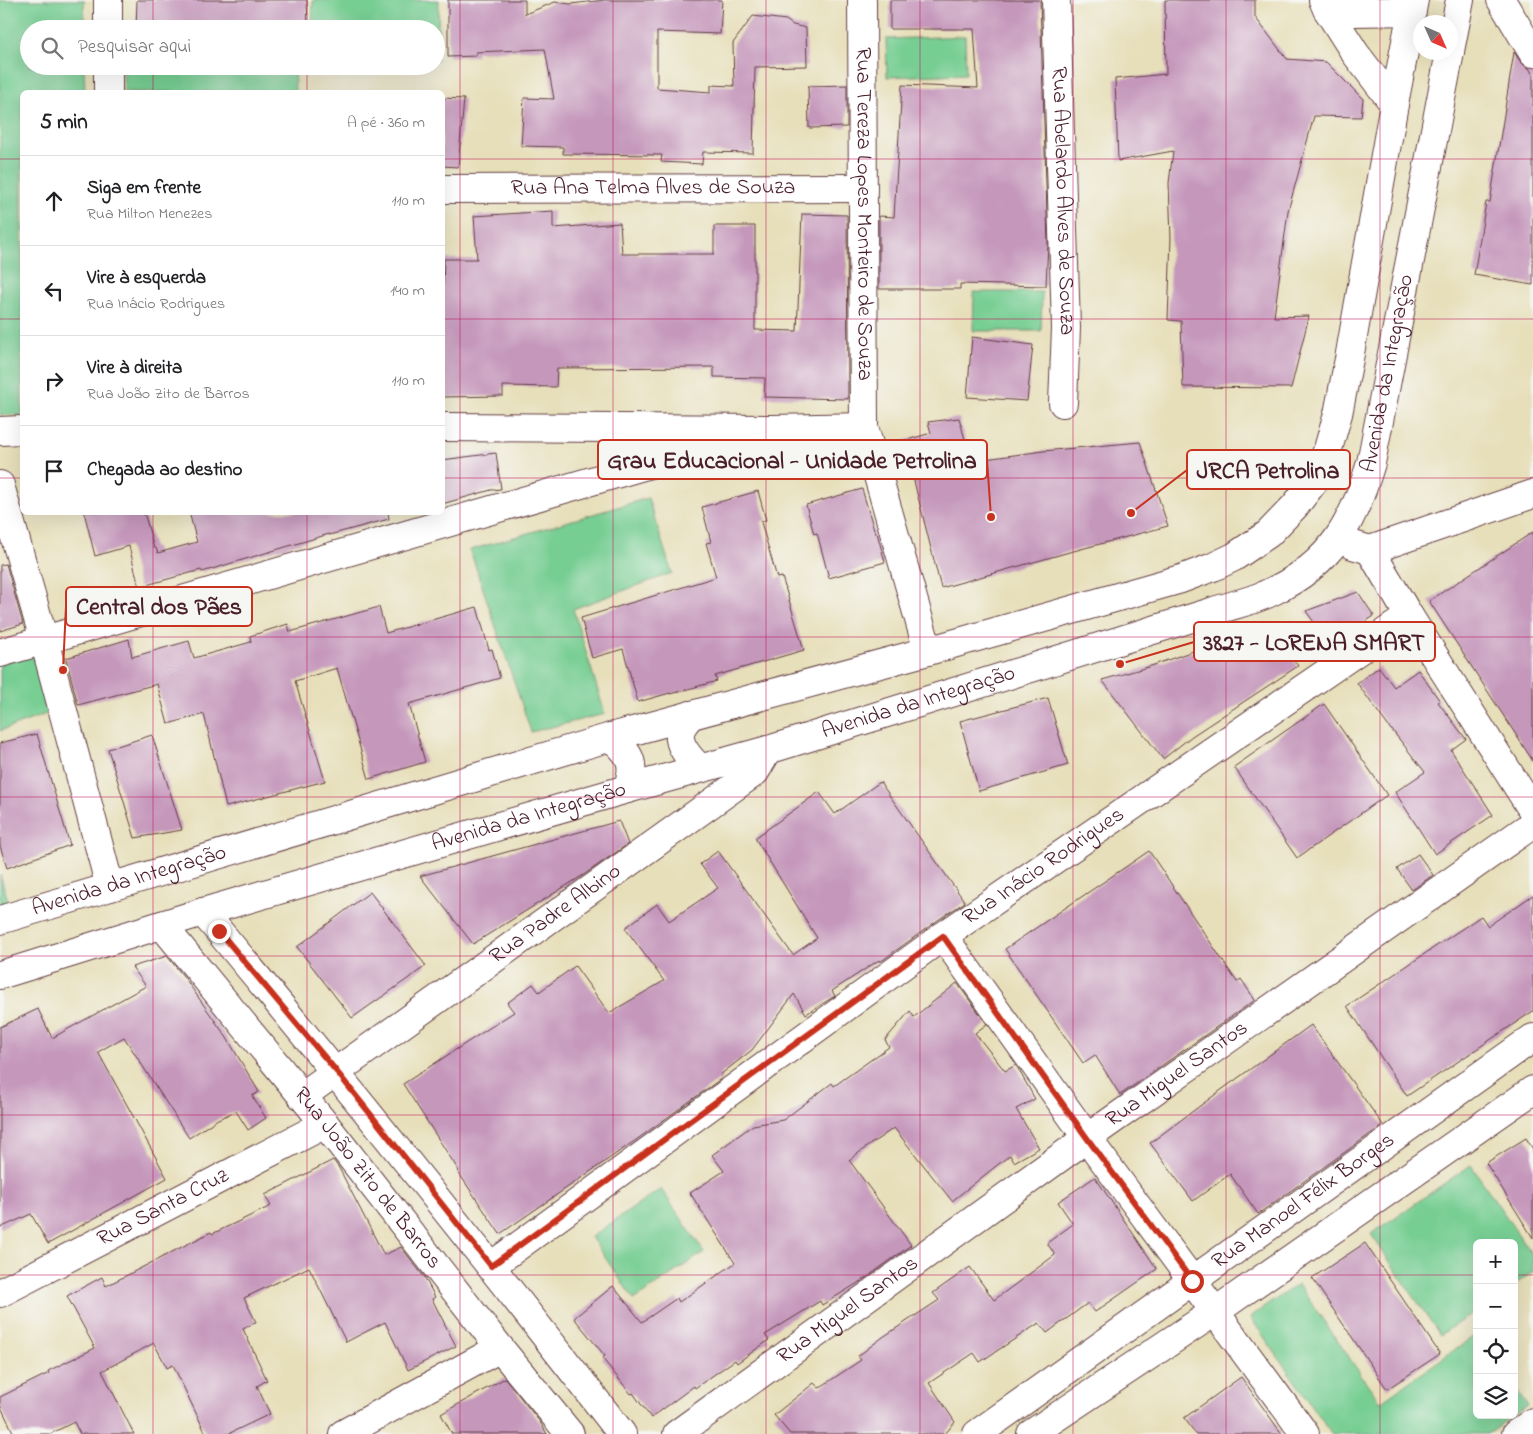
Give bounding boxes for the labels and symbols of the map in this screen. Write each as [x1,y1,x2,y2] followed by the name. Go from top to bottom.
[1413,15,1458,60] north arrow
[846,47,880,381] street label: Rua Tereza Lopes Monteiro de Souza
[1042,66,1082,336] street label: Rua Abelardo Alves de Souza
[511,172,795,205] street label: Rua Ana Telma Alves de Souza
[1353,272,1423,477] street label: Avenida da Integração
[598,440,987,479] callout: Grau Educacional - Unidade Petrolina
[607,445,977,480] text: Grau Educacional - Unidade Petrolina
[1187,450,1350,489] callout: JRCA Petrolina
[1197,455,1339,490] text: JRCA Petrolina
[66,587,252,626] callout: Central dos Pães
[76,591,242,626] text: Central dos Pães
[1194,622,1435,661] callout: 3827 - LORENA SMART
[1202,627,1425,662] text: 3827 - LORENA SMART
[818,658,1019,748] street label: Avenida da Integração
[428,774,630,861] street label: Avenida da Integração
[956,800,1131,934] street label: Rua Inácio Rodrigues
[28,837,230,925] street label: Avenida da Integração
[483,856,628,973] street label: Rua Padre Albino
[208,920,231,943] route end
[1099,1013,1255,1136] street label: Rua Miguel Santos
[285,1080,449,1276] street label: Rua João Zito de Barros
[1206,1125,1402,1278] street label: Rua Manoel Félix Borges
[92,1160,235,1256] street label: Rua Santa Cruz
[771,1248,926,1373] street label: Rua Miguel Santos
[1181,1270,1204,1293] route start

